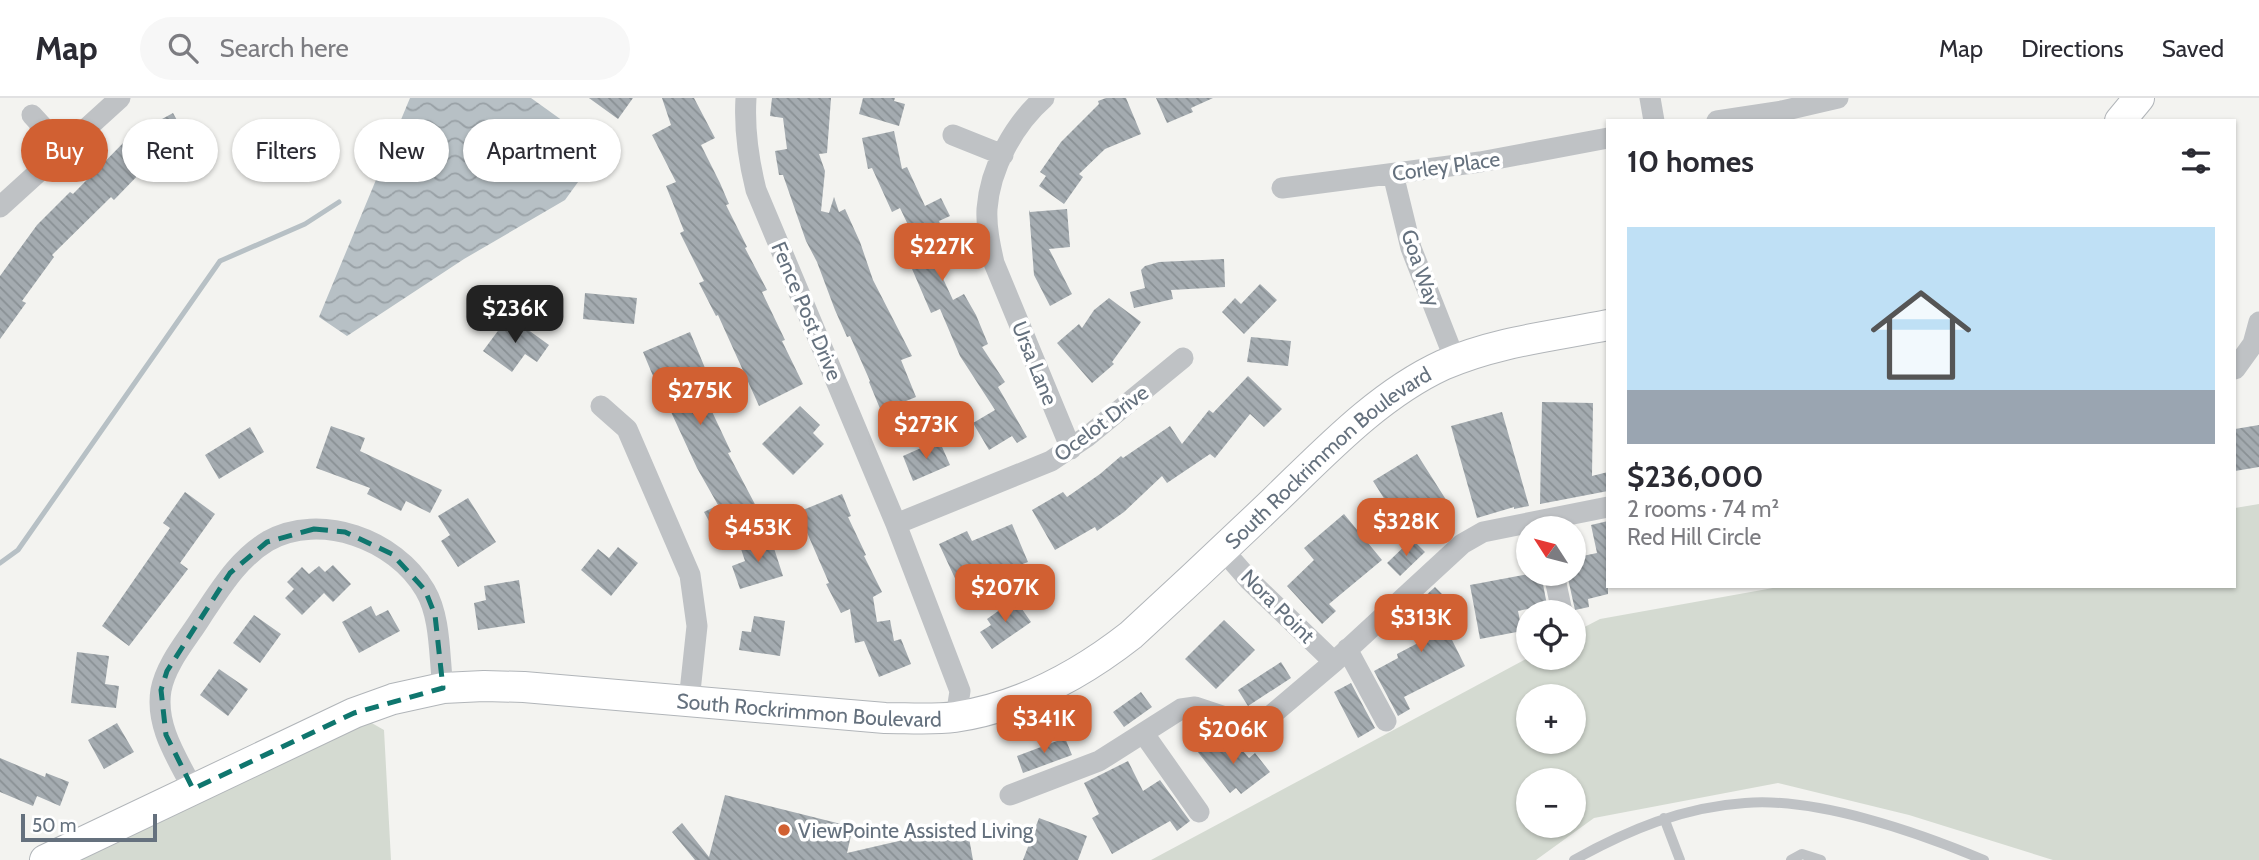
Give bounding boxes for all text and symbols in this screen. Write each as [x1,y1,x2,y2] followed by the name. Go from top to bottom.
[140,17,630,80] search box
[35,28,98,68] text: Map
[164,29,202,67] icon: search
[220,32,349,64] text: Search here
[1939,34,1983,63] text: Map
[2021,34,2124,63] text: Directions
[2162,34,2224,63] text: Saved
[21,119,108,182] chip: Buy
[122,119,218,182] chip: Rent
[232,119,340,182] chip: Filters
[354,119,449,182] chip: New
[463,119,621,182] chip: Apartment
[2177,142,2215,180] icon: filters
[1627,143,1754,180] text: 10 homes
[1390,146,1502,186] street label: Corley Place
[893,223,991,283] pin: $227K
[1396,226,1446,310] street label: Goa Way
[910,232,974,260] text: $227K
[767,238,848,384] street label: Fence Post Drive
[1858,272,1984,398] icon: home
[466,286,564,345] pin: $236K
[482,294,548,322] text: $236K
[1007,317,1063,409] street label: Ursa Lane
[1219,361,1435,554] street label: South Rockrimmon Boulevard
[651,368,749,427] pin: $275K
[668,376,732,404] text: $275K
[1049,379,1153,466] street label: Ocelot Drive
[877,402,975,461] pin: $273K
[894,410,958,438] text: $273K
[1627,458,1764,495] text: $236,000
[1627,495,1779,523] text: 2 rooms · 74 m²
[1357,498,1455,558] pin: $328K
[709,504,807,564] pin: $453K
[1373,507,1439,535] text: $328K
[725,513,791,541] text: $453K
[1516,516,1586,586] north arrow
[1516,516,1586,838] map controls
[1627,523,1761,551] text: Red Hill Circle
[956,564,1054,624] pin: $207K
[1236,564,1320,648] street label: Nora Point
[971,573,1039,601] text: $207K
[1372,594,1470,654] pin: $313K
[1516,600,1586,670] button: locate
[1390,603,1452,631] text: $313K
[1516,684,1586,754] button: +
[676,688,942,731] street label: South Rockrimmon Boulevard
[995,696,1093,755] pin: $341K
[1013,704,1075,732] text: $341K
[1184,706,1282,766] pin: $206K
[1198,715,1268,743] text: $206K
[1516,768,1586,838] button: −
[21,811,158,843] scale bar
[32,814,76,837] text: 50 m
[798,818,1034,843] place label: ViewPointe Assisted Living
[776,822,792,838] marker: ViewPointe Assisted Living

